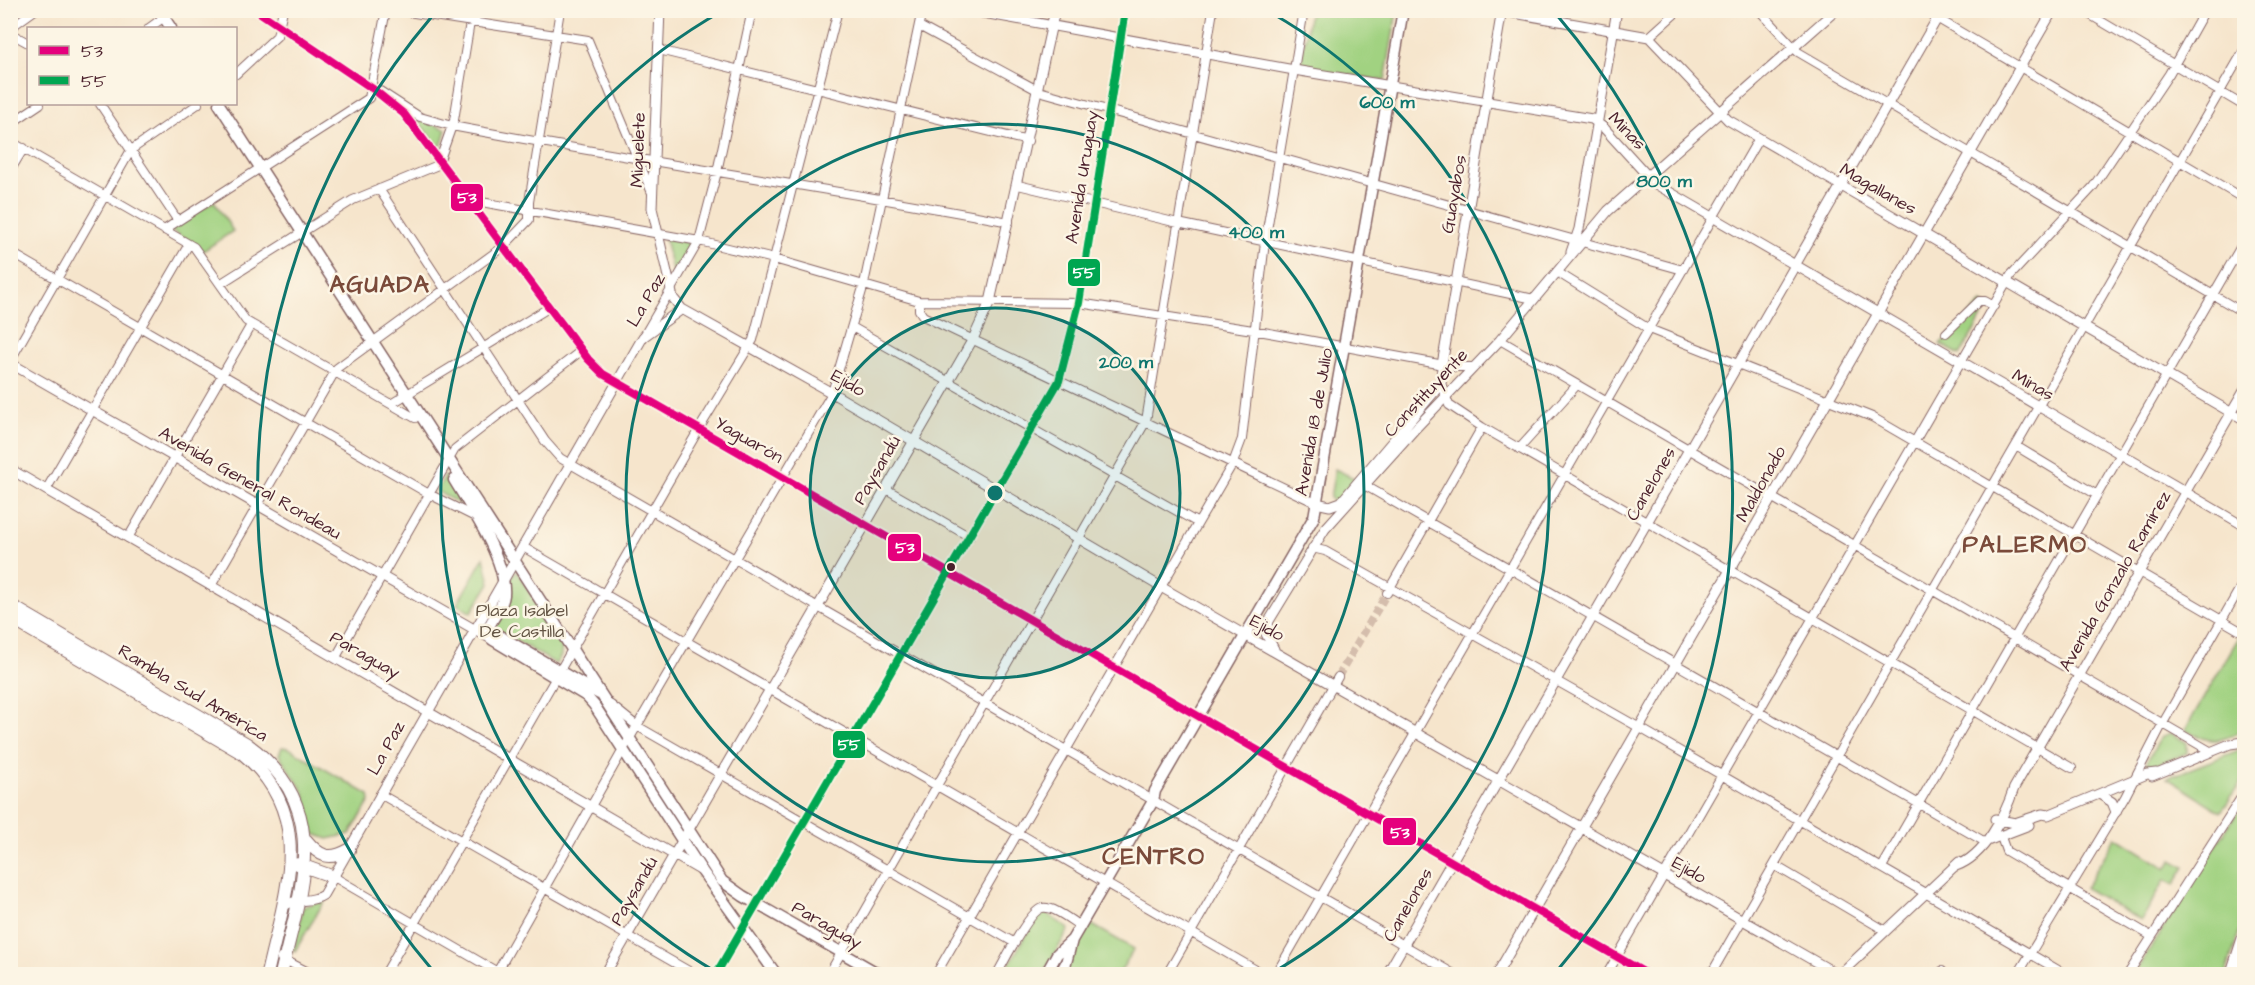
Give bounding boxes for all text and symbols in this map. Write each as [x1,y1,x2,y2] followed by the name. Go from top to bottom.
[27,27,237,105] legend
[81,39,103,64] text: 53
[81,69,107,94] text: 55
[1359,90,1416,115] text: 600 m
[1602,106,1652,156] street label: Minas
[1059,108,1106,246] street label: Avenida Uruguay
[624,112,653,188] street label: Miguelete
[1435,153,1474,235] street label: Guayabos
[1834,157,1921,222] street label: Magallanes
[1636,169,1693,194] text: 800 m
[450,183,484,212] line badge: 53
[457,187,478,209] text: 53
[1228,220,1285,245] text: 400 m
[1067,258,1101,287] line badge: 55
[1073,262,1096,284] text: 55
[330,268,430,302] district label: AGUADA
[621,268,671,332] street label: La Paz
[1378,343,1475,444] street label: Constituyente
[1289,346,1339,498] street label: Avenida 18 de Julio
[1098,350,1154,375] text: 200 m
[826,363,870,403] street label: Ejido
[2007,363,2059,407] street label: Minas
[710,410,788,471] street label: Yaguarón
[154,420,346,546] street label: Avenida General Rondeau
[847,431,908,510] street label: Paysandú
[1730,441,1792,527] street label: Maldonado
[1620,443,1682,525] street label: Canelones
[985,483,1005,503] centre of rings
[2053,486,2177,676] street label: Avenida Gonzalo Ramírez
[1962,528,2088,562] district label: PALERMO
[887,533,922,562] line badge: 53
[895,537,916,559] text: 53
[945,561,957,573] unlabelled marker
[476,598,568,644] park label: Plaza Isabel De Castilla
[1245,608,1289,648] street label: Ejido
[325,625,405,686] street label: Paraguay
[113,638,273,748] street label: Rambla Sud América
[361,716,411,780] street label: La Paz
[832,730,866,759] line badge: 55
[838,734,861,756] text: 55
[1382,817,1417,846] line badge: 53
[1390,822,1411,844] text: 53
[1102,840,1206,874] district label: CENTRO
[1667,850,1711,890] street label: Ejido
[604,852,665,931] street label: Paysandú
[1377,864,1439,946] street label: Canelones
[787,895,867,956] street label: Paraguay

